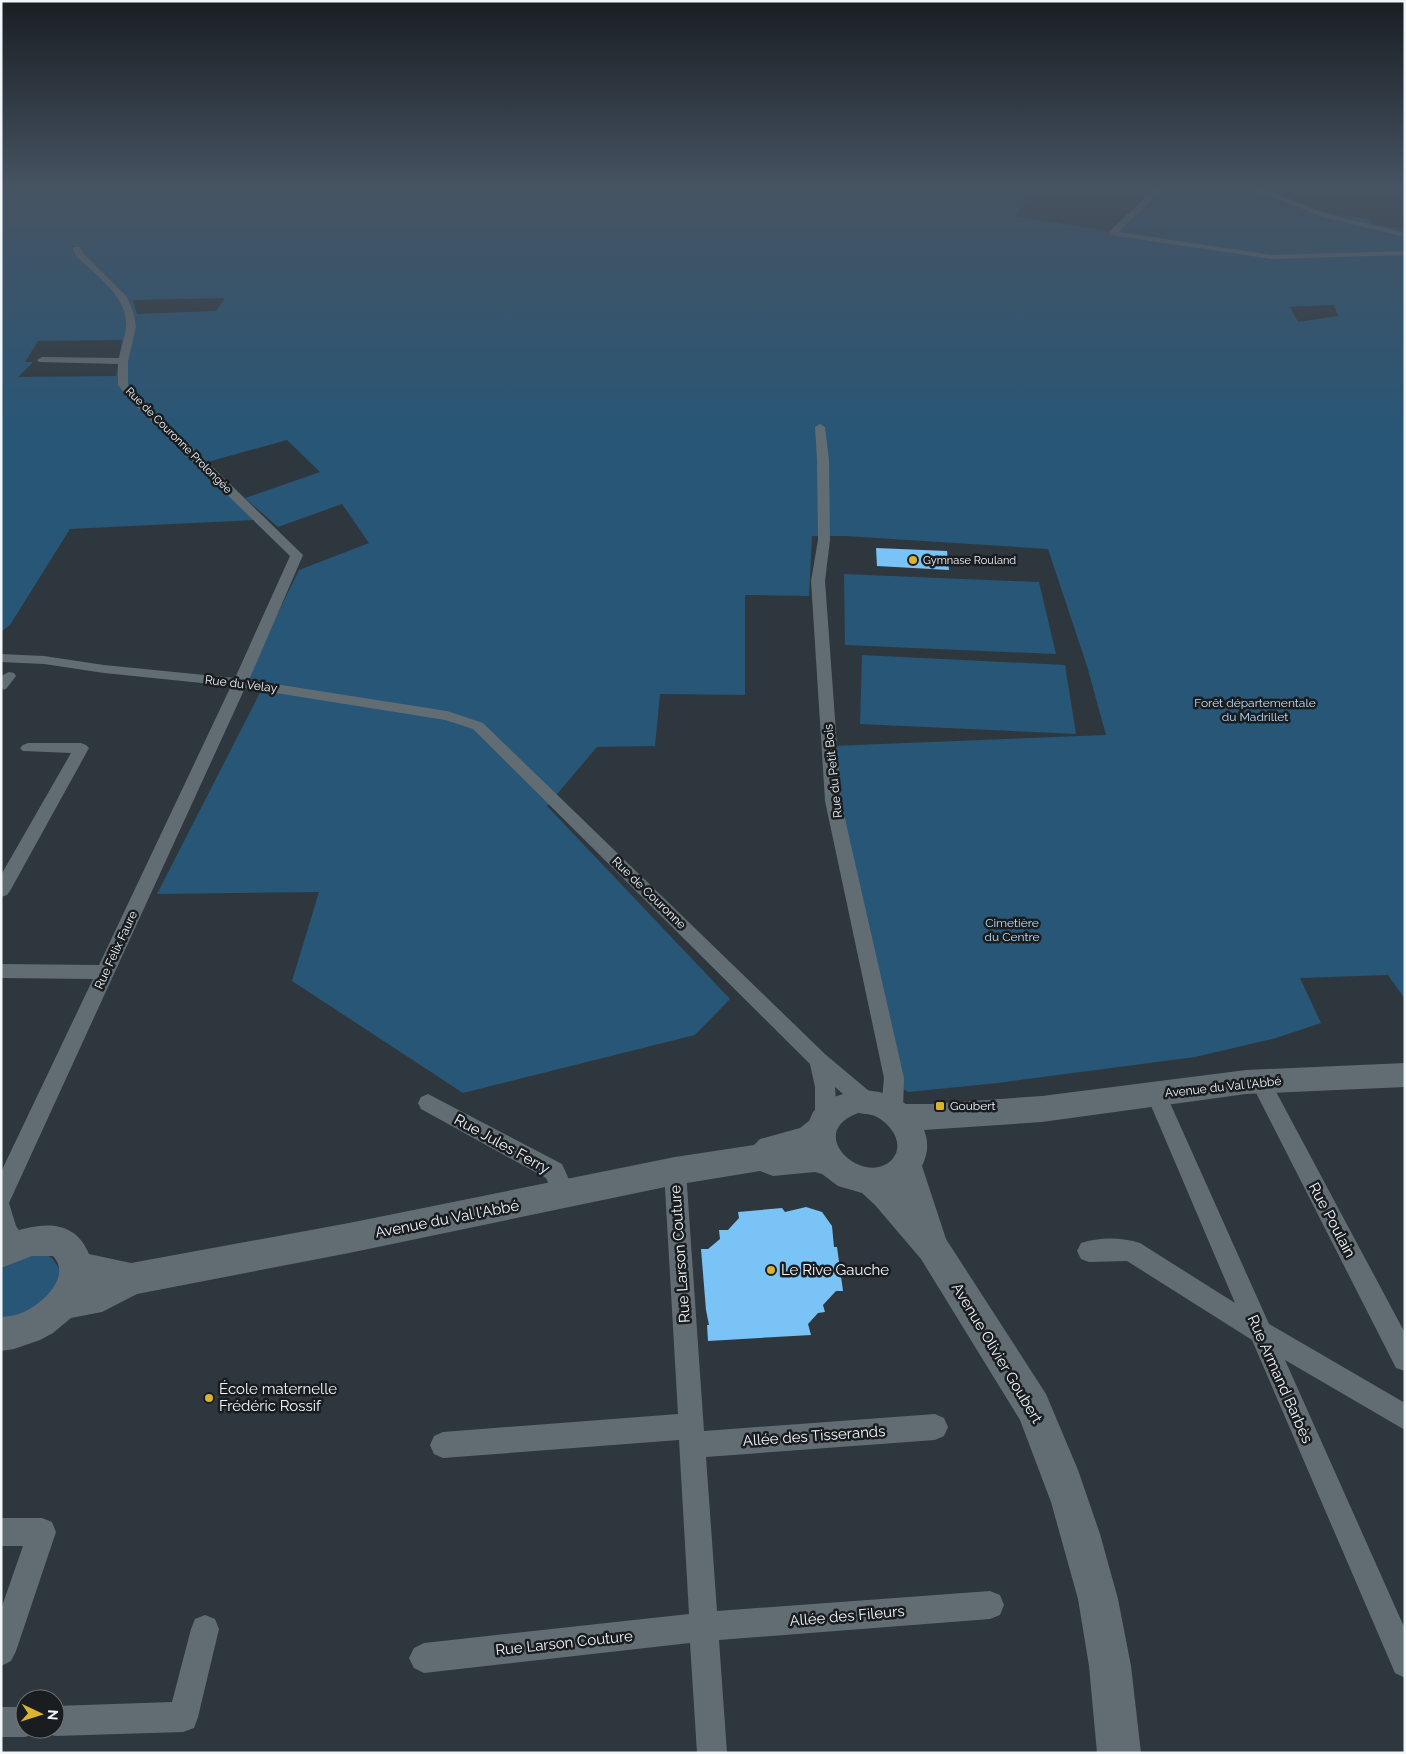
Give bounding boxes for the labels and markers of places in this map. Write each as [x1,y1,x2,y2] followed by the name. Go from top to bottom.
[907,554,919,566] marker: Gymnase Rouland
[923,554,1016,567] place label: Gymnase Rouland
[950,1099,996,1113] place label: Goubert
[934,1100,946,1112] marker: Goubert
[781,1261,889,1279] place label: Le Rive Gauche
[765,1264,777,1276] marker: Le Rive Gauche
[219,1380,337,1415] place label: École maternelle Frédéric Rossif
[203,1392,215,1404] marker: École maternelle Frédéric Rossif

